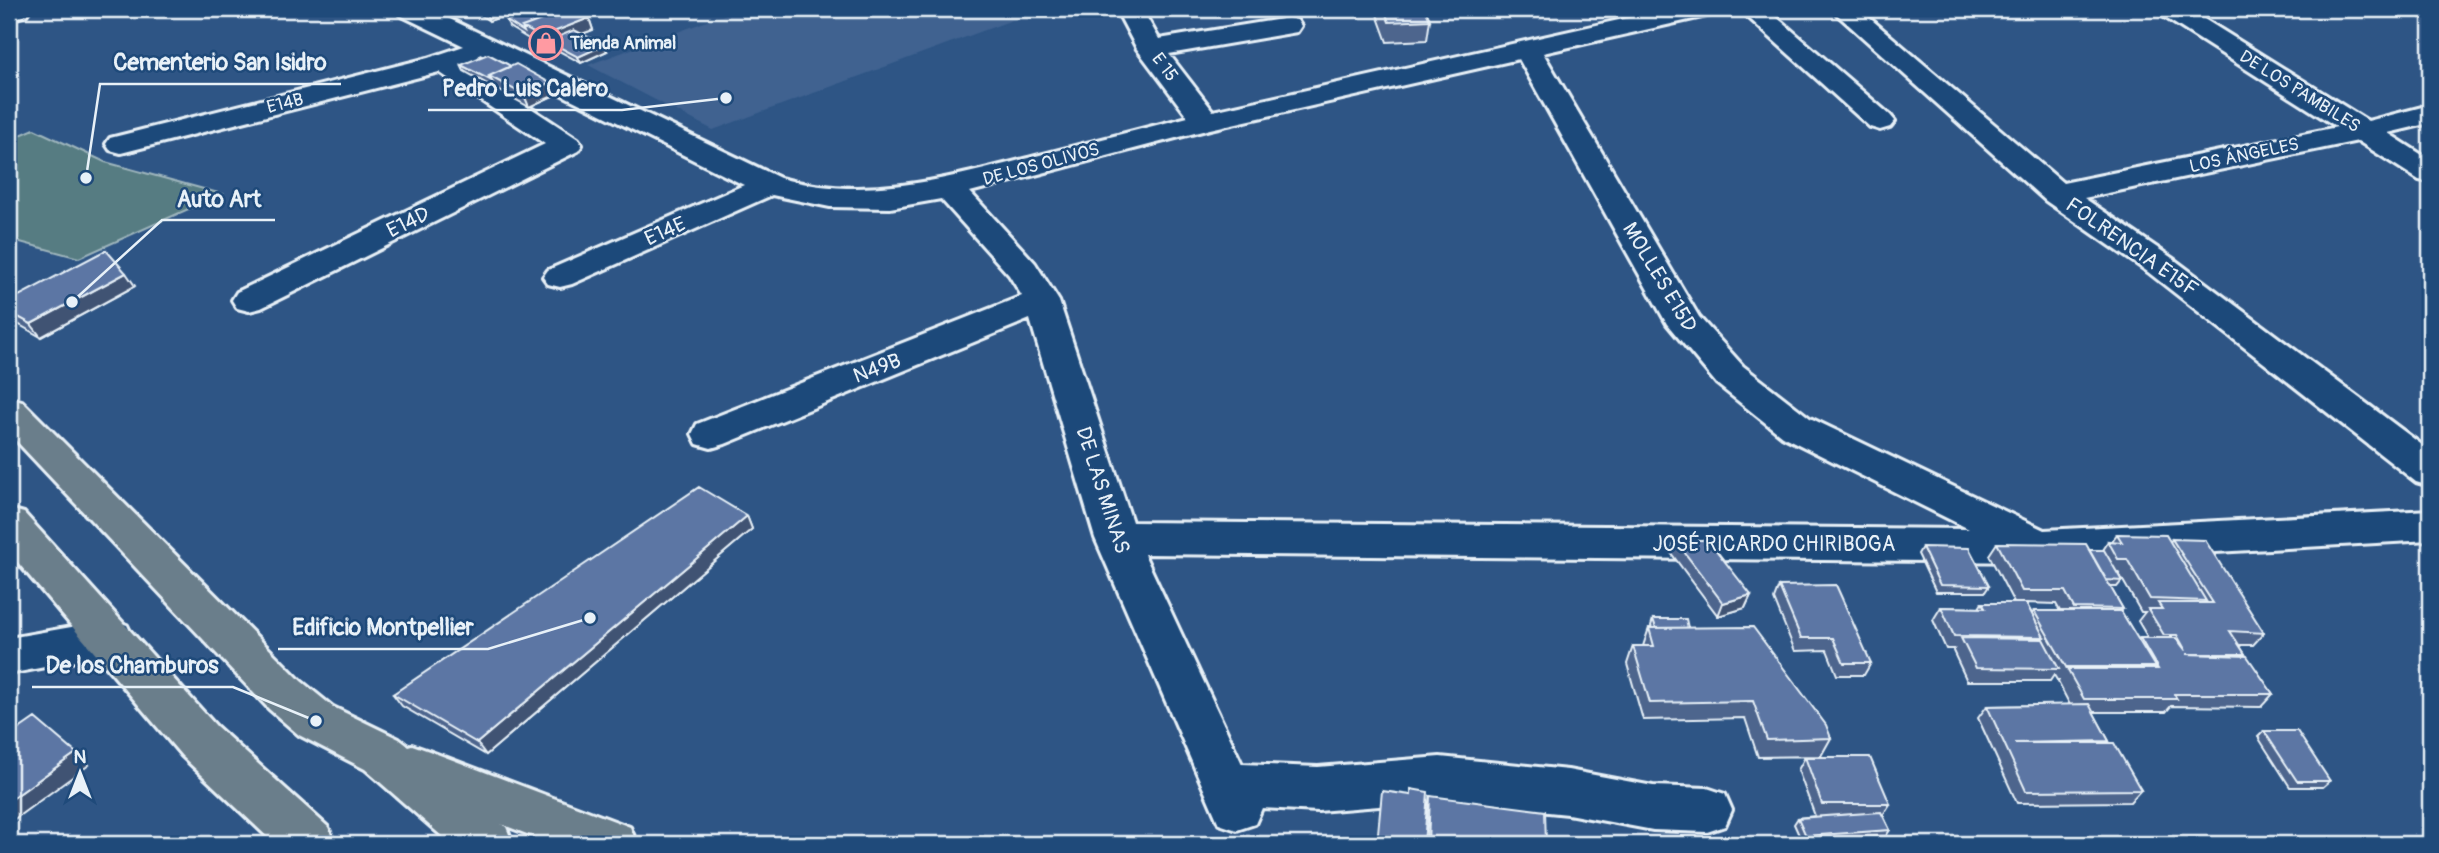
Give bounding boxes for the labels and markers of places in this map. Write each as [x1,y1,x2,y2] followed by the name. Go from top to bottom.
[527,24,565,62] shop icon: Tienda Animal
[569,32,676,55] place label: Tienda Animal
[100,40,341,84] callout: Cementerio San Isidro
[428,66,622,110] callout: Pedro Luis Calero
[162,176,275,220] callout: Auto Art
[278,605,488,649] callout: Edificio Montpellier
[32,643,233,687] callout: De los Chamburos

